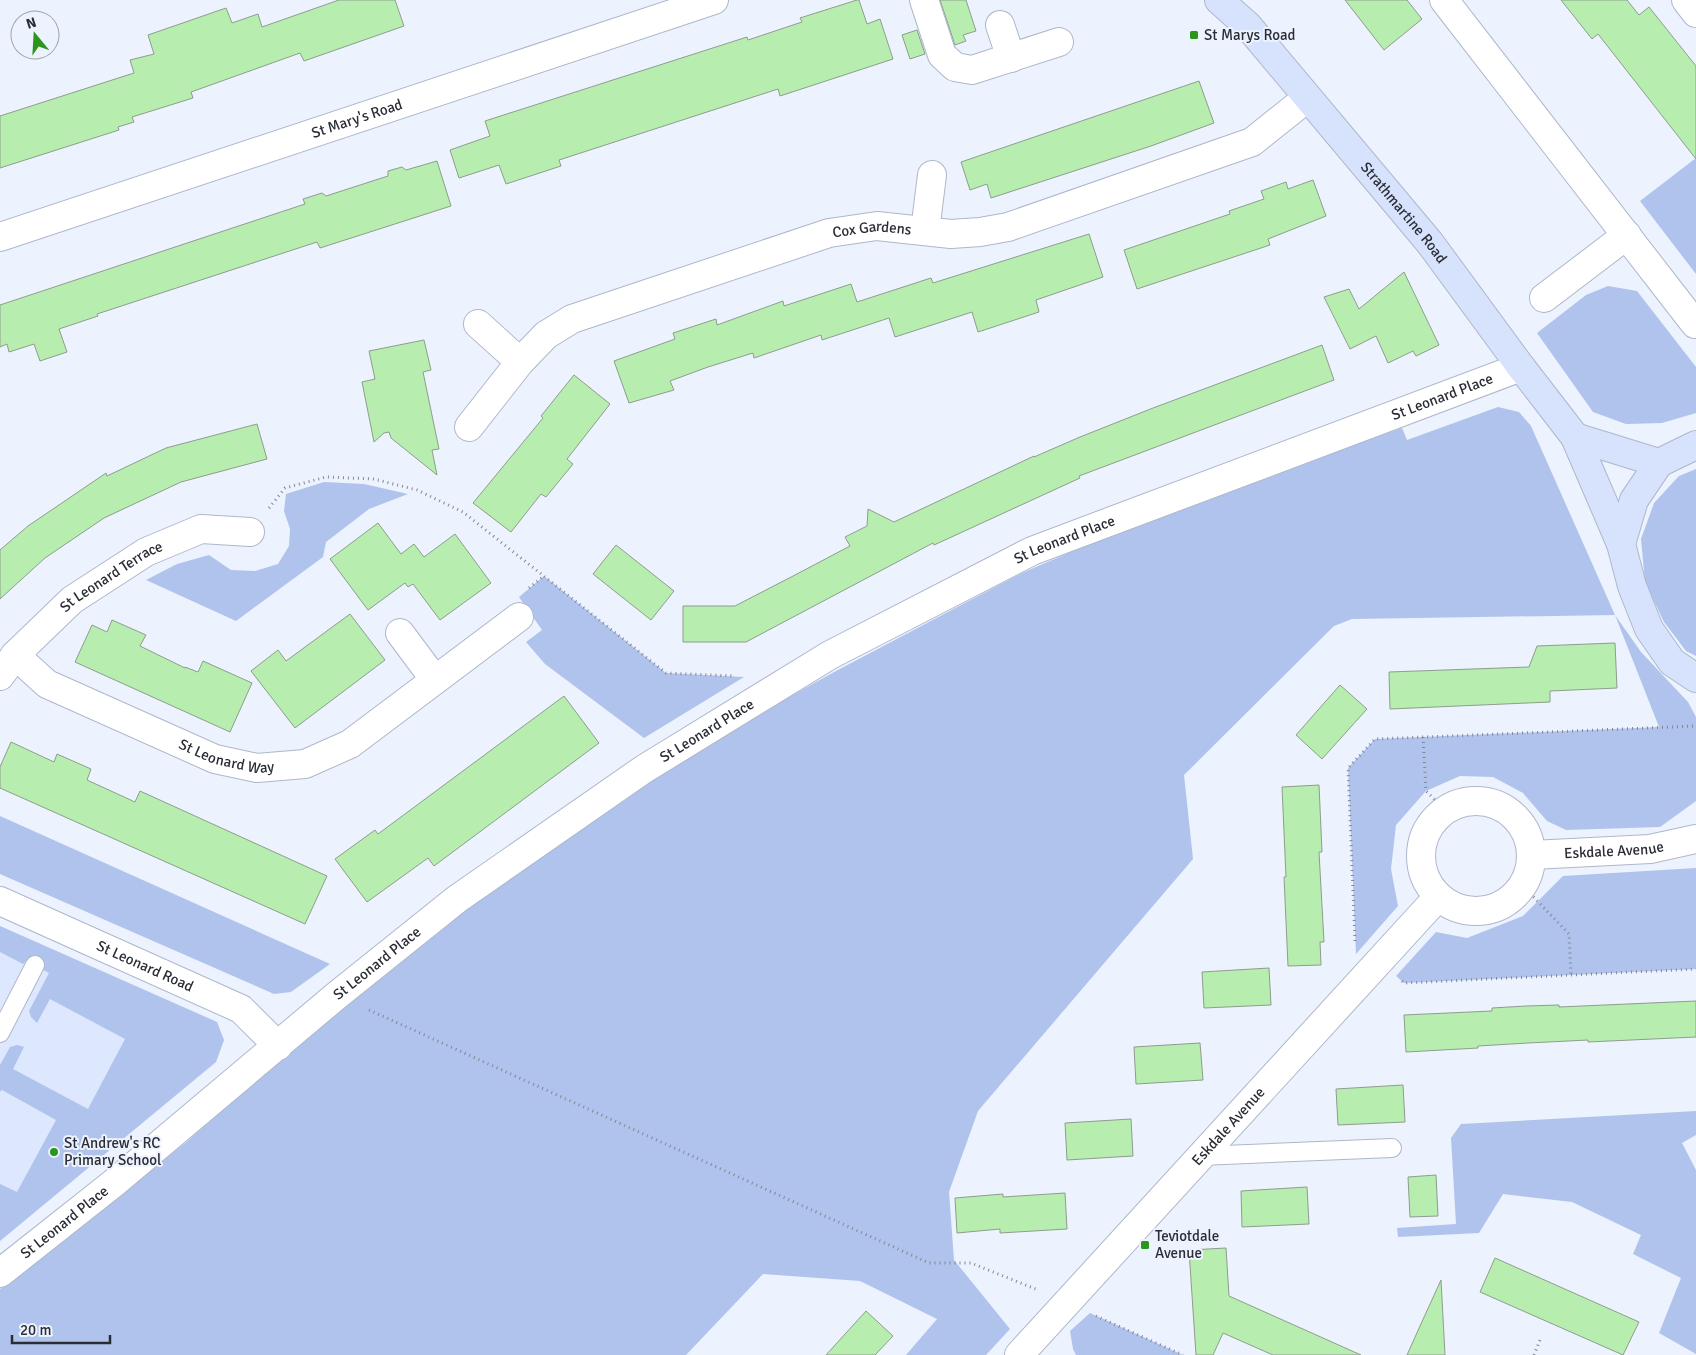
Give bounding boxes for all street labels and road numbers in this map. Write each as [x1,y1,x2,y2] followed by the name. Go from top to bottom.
[309,95,405,142] street label: St Mary's Road
[1357,158,1451,267] street label: Strathmartine Road
[831,217,913,241] street label: Cox Gardens
[1389,369,1496,424] street label: St Leonard Place
[1011,512,1117,568] street label: St Leonard Place
[56,537,165,616] street label: St Leonard Terrace
[656,695,757,766] street label: St Leonard Place
[176,735,275,778] street label: St Leonard Way
[1563,837,1665,862] street label: Eskdale Avenue
[330,923,424,1004] street label: St Leonard Place
[94,936,196,996] street label: St Leonard Road
[1188,1083,1269,1169] street label: Eskdale Avenue
[17,1182,112,1262] street label: St Leonard Place

